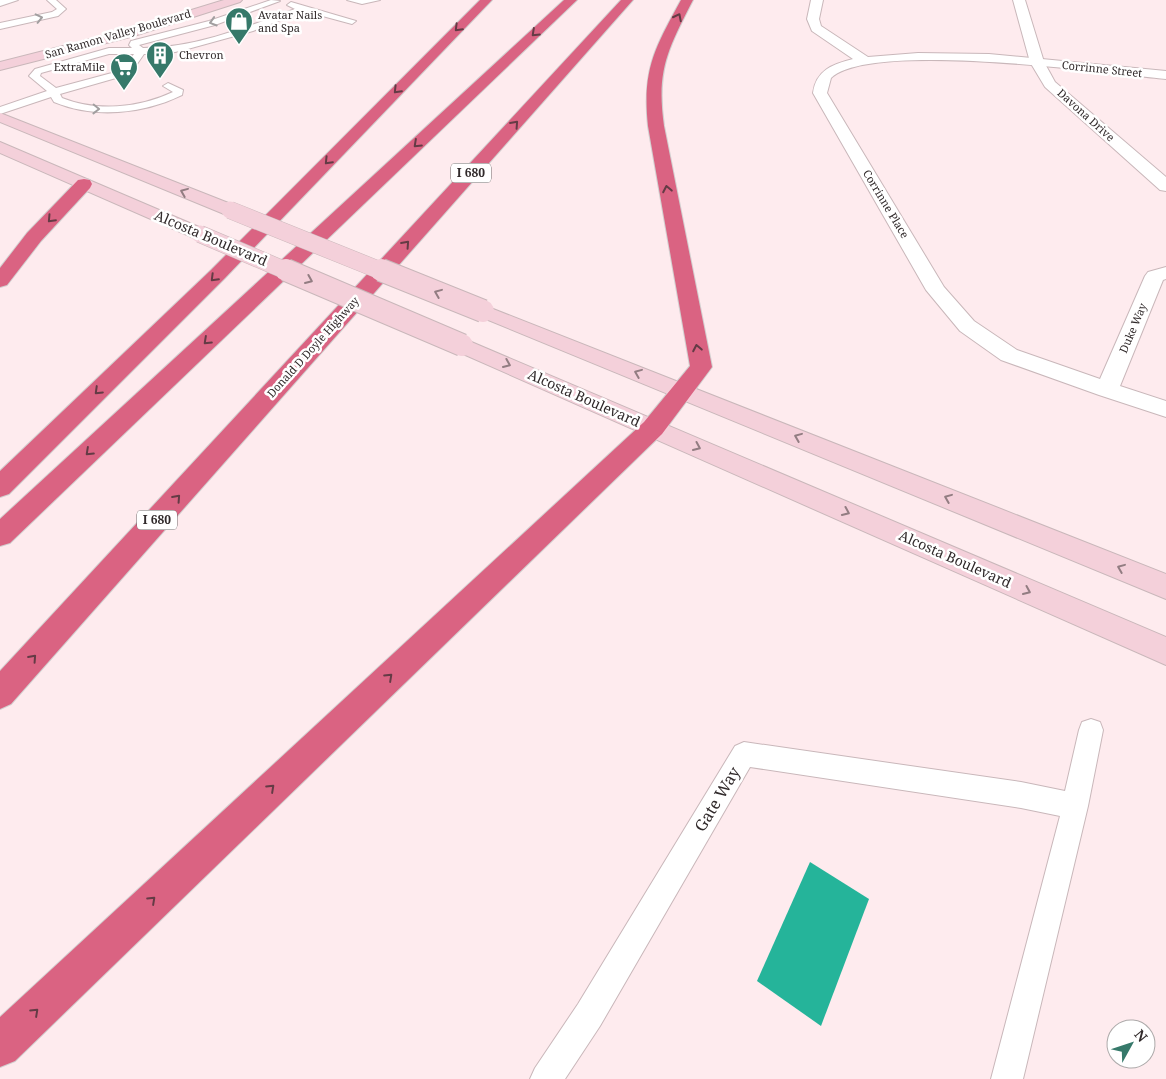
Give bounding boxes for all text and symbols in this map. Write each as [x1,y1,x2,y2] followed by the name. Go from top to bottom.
[43,5,193,62] street label: San Ramon Valley Boulevard
[224,6,254,45] shop icon: Avatar Nails and Spa
[258,7,322,35] place label: Avatar Nails and Spa
[35,13,44,24] one-way arrow
[672,14,682,23] one-way arrow
[209,17,218,27] one-way arrow
[455,22,464,31] one-way arrow
[532,27,541,36] one-way arrow
[145,40,175,79] building icon: Chevron
[179,47,224,62] place label: Chevron
[109,52,139,91] supermarket icon: ExtraMile
[1061,57,1143,80] street label: Corrinne Street
[54,59,105,74] place label: ExtraMile
[394,85,403,94] one-way arrow
[1055,85,1118,144] street label: Davona Drive
[92,104,100,114] one-way arrow
[509,120,518,129] one-way arrow
[413,138,422,147] one-way arrow
[325,156,334,165] one-way arrow
[451,164,491,182] road number: I 680
[860,167,913,241] street label: Corrinne Place
[663,184,673,193] one-way arrow
[181,187,189,197] one-way arrow
[152,205,271,270] street label: Alcosta Boulevard
[48,214,57,223] one-way arrow
[400,241,409,250] one-way arrow
[211,272,220,281] one-way arrow
[304,274,313,284] one-way arrow
[434,289,443,300] one-way arrow
[263,292,362,400] street label: Donald D Doyle Highway
[1115,300,1150,355] street label: Duke Way
[204,335,213,344] one-way arrow
[693,344,703,353] one-way arrow
[502,358,511,368] one-way arrow
[525,364,644,431] street label: Alcosta Boulevard
[634,368,642,378] one-way arrow
[95,385,104,394] one-way arrow
[794,433,803,443] one-way arrow
[692,441,701,452] one-way arrow
[85,446,94,455] one-way arrow
[944,494,953,505] one-way arrow
[171,495,180,504] one-way arrow
[841,506,850,517] one-way arrow
[137,510,177,530] road number: I 680
[896,525,1015,592] street label: Alcosta Boulevard
[1117,564,1126,575] one-way arrow
[1022,585,1031,596] one-way arrow
[27,654,36,663] one-way arrow
[383,674,392,683] one-way arrow
[689,762,745,836] street label: Gate Way
[265,785,274,794] one-way arrow
[147,897,156,906] one-way arrow
[29,1009,38,1018] one-way arrow
[1106,1019,1156,1069] north arrow
[1131,1025,1152,1046] text: N

